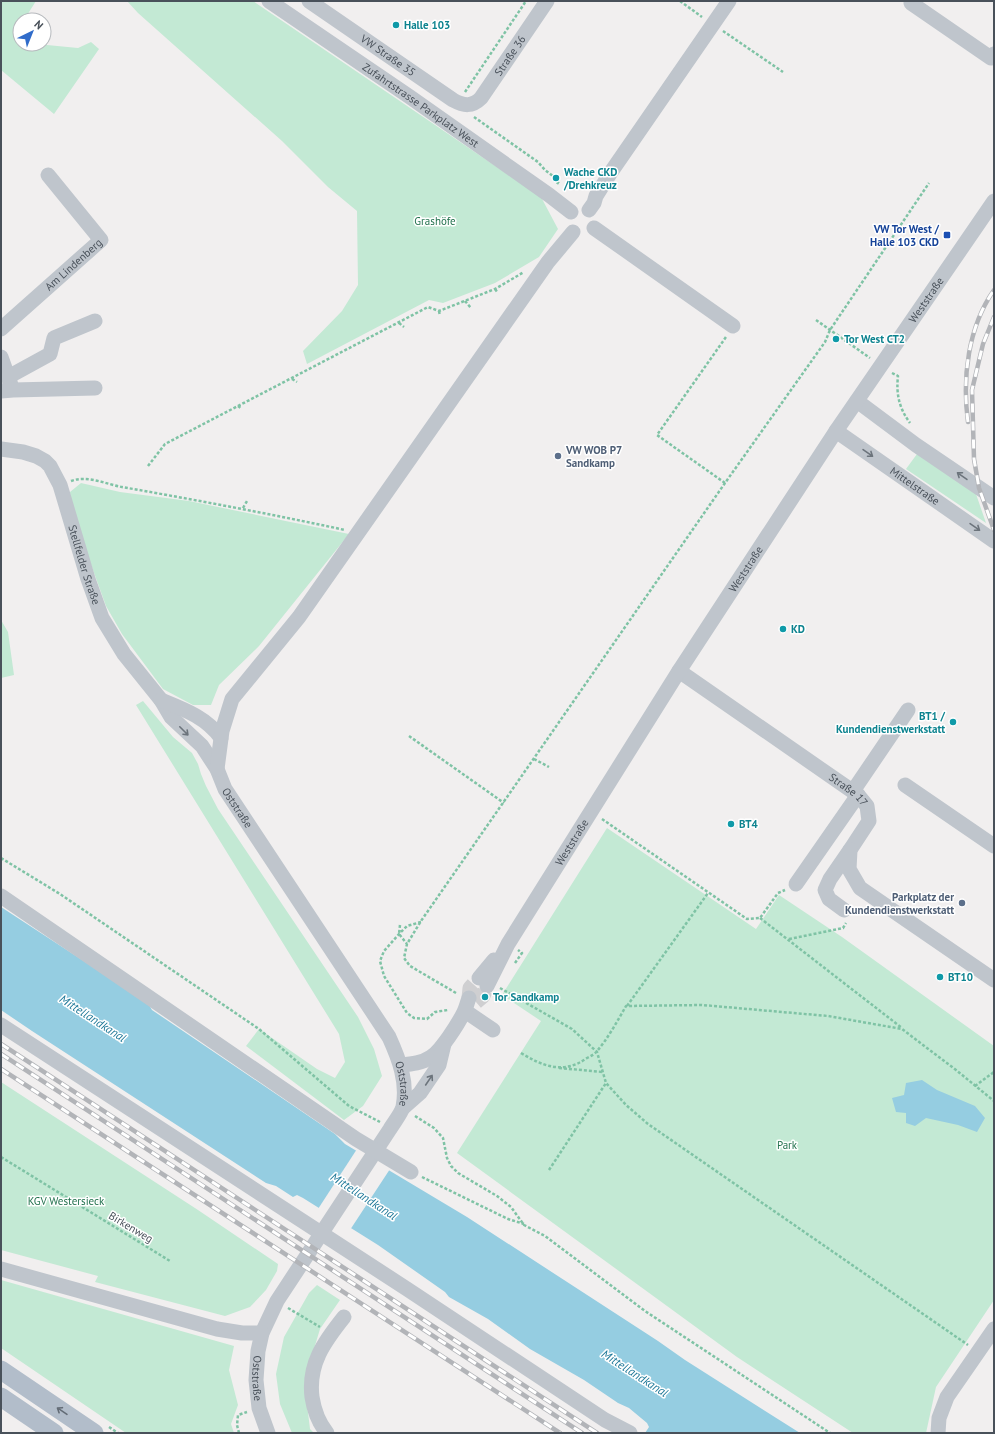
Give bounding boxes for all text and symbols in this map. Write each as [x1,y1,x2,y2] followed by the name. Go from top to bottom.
[12,12,52,52] north arrow
[31,17,46,32] text: N
[404,18,450,32] place label: Halle 103
[391,20,401,30] marker: Halle 103
[357,31,418,79] street label: VW Straße 35
[491,33,529,78] street label: Straße 36
[360,60,482,151] street label: Zufahrtstrasse Parkplatz West
[563,165,617,192] place label: Wache CKD /Drehkreuz
[551,173,561,183] marker: Wache CKD /Drehkreuz
[414,214,456,228] park label: Grashöfe
[870,222,940,249] place label: VW Tor West / Halle 103 CKD
[942,230,952,240] marker: VW Tor West / Halle 103 CKD
[42,235,105,294] street label: Am Lindenberg
[906,274,947,325] street label: Weststraße
[844,332,905,346] place label: Tor West CT2
[831,334,841,344] marker: Tor West CT2
[565,443,622,470] place label: VW WOB P7 Sandkamp
[862,449,873,457] one-way arrow
[553,451,563,461] marker: VW WOB P7 Sandkamp
[887,464,943,508] street label: Mittelstraße
[957,472,968,480] one-way arrow
[65,523,104,607] street label: Stellfelder Straße
[969,523,980,531] one-way arrow
[726,543,766,595] street label: Weststraße
[791,622,805,636] place label: KD
[778,624,788,634] marker: KD
[836,709,946,736] place label: BT1 / Kundendienstwerkstatt
[948,717,958,727] marker: BT1 / Kundendienstwerkstatt
[179,726,189,736] one-way arrow
[826,770,871,809] street label: Straße 17
[219,785,256,831] street label: Oststraße
[552,816,592,868] street label: Weststraße
[739,817,758,831] place label: BT4
[726,819,736,829] marker: BT4
[845,890,954,917] place label: Parkplatz der Kundendienstwerkstatt
[957,898,967,908] marker: Parkplatz der Kundendienstwerkstatt
[948,970,973,984] place label: BT10
[935,972,945,982] marker: BT10
[493,990,559,1004] place label: Tor Sandkamp
[57,991,130,1045] water label: Mittellandkanal
[480,992,490,1002] marker: Tor Sandkamp
[392,1059,411,1108] street label: Oststraße
[425,1074,433,1085] one-way arrow
[777,1138,798,1152] park label: Park
[328,1169,401,1223] water label: Mittellandkanal
[28,1194,105,1208] park label: KGV Westersieck
[106,1208,156,1246] street label: Birkenweg
[599,1346,672,1400] water label: Mittellandkanal
[249,1355,265,1402] street label: Oststraße
[57,1407,68,1415] one-way arrow

